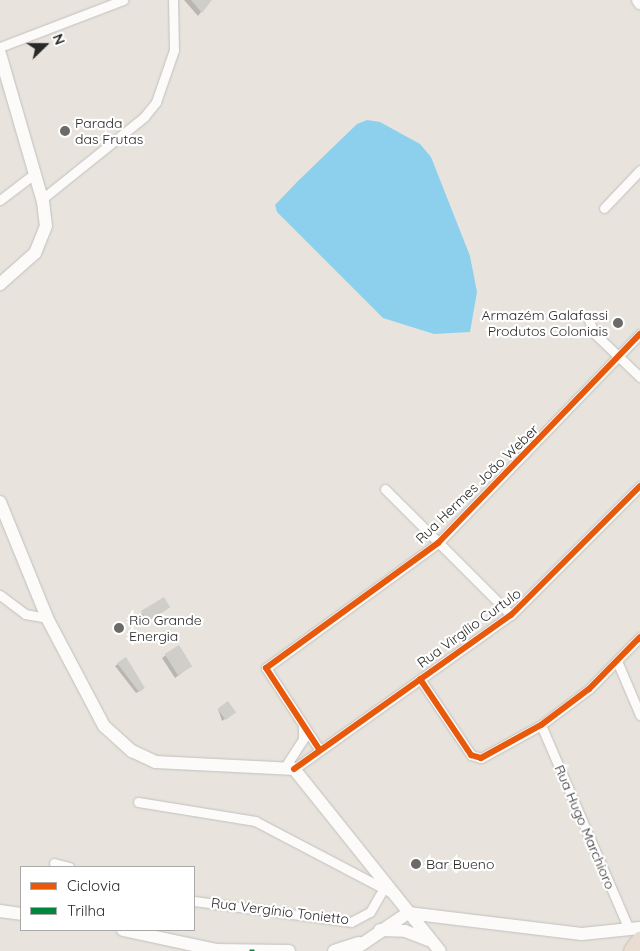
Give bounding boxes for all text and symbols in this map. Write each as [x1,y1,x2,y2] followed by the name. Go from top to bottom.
[20,20,70,70] north arrow
[49,31,69,48] text: N
[75,115,143,148] place label: Parada das Frutas
[59,125,71,137] marker: Parada das Frutas
[481,307,608,340] place label: Armazém Galafassi Produtos Coloniais
[612,317,624,329] marker: Armazém Galafassi Produtos Coloniais
[412,421,542,547] street label: Rua Hermes João Weber
[414,585,524,671] street label: Rua Virgílio Curtulo
[129,612,202,644] place label: Rio Grande Energia
[113,622,125,634] marker: Rio Grande Energia
[551,762,619,892] street label: Rua Hugo Marchioro
[426,856,494,872] place label: Bar Bueno
[410,858,422,870] marker: Bar Bueno
[20,866,195,931] legend
[67,876,120,895] text: Ciclovia
[210,894,350,928] street label: Rua Vergínio Tonietto
[67,901,105,920] text: Trilha

